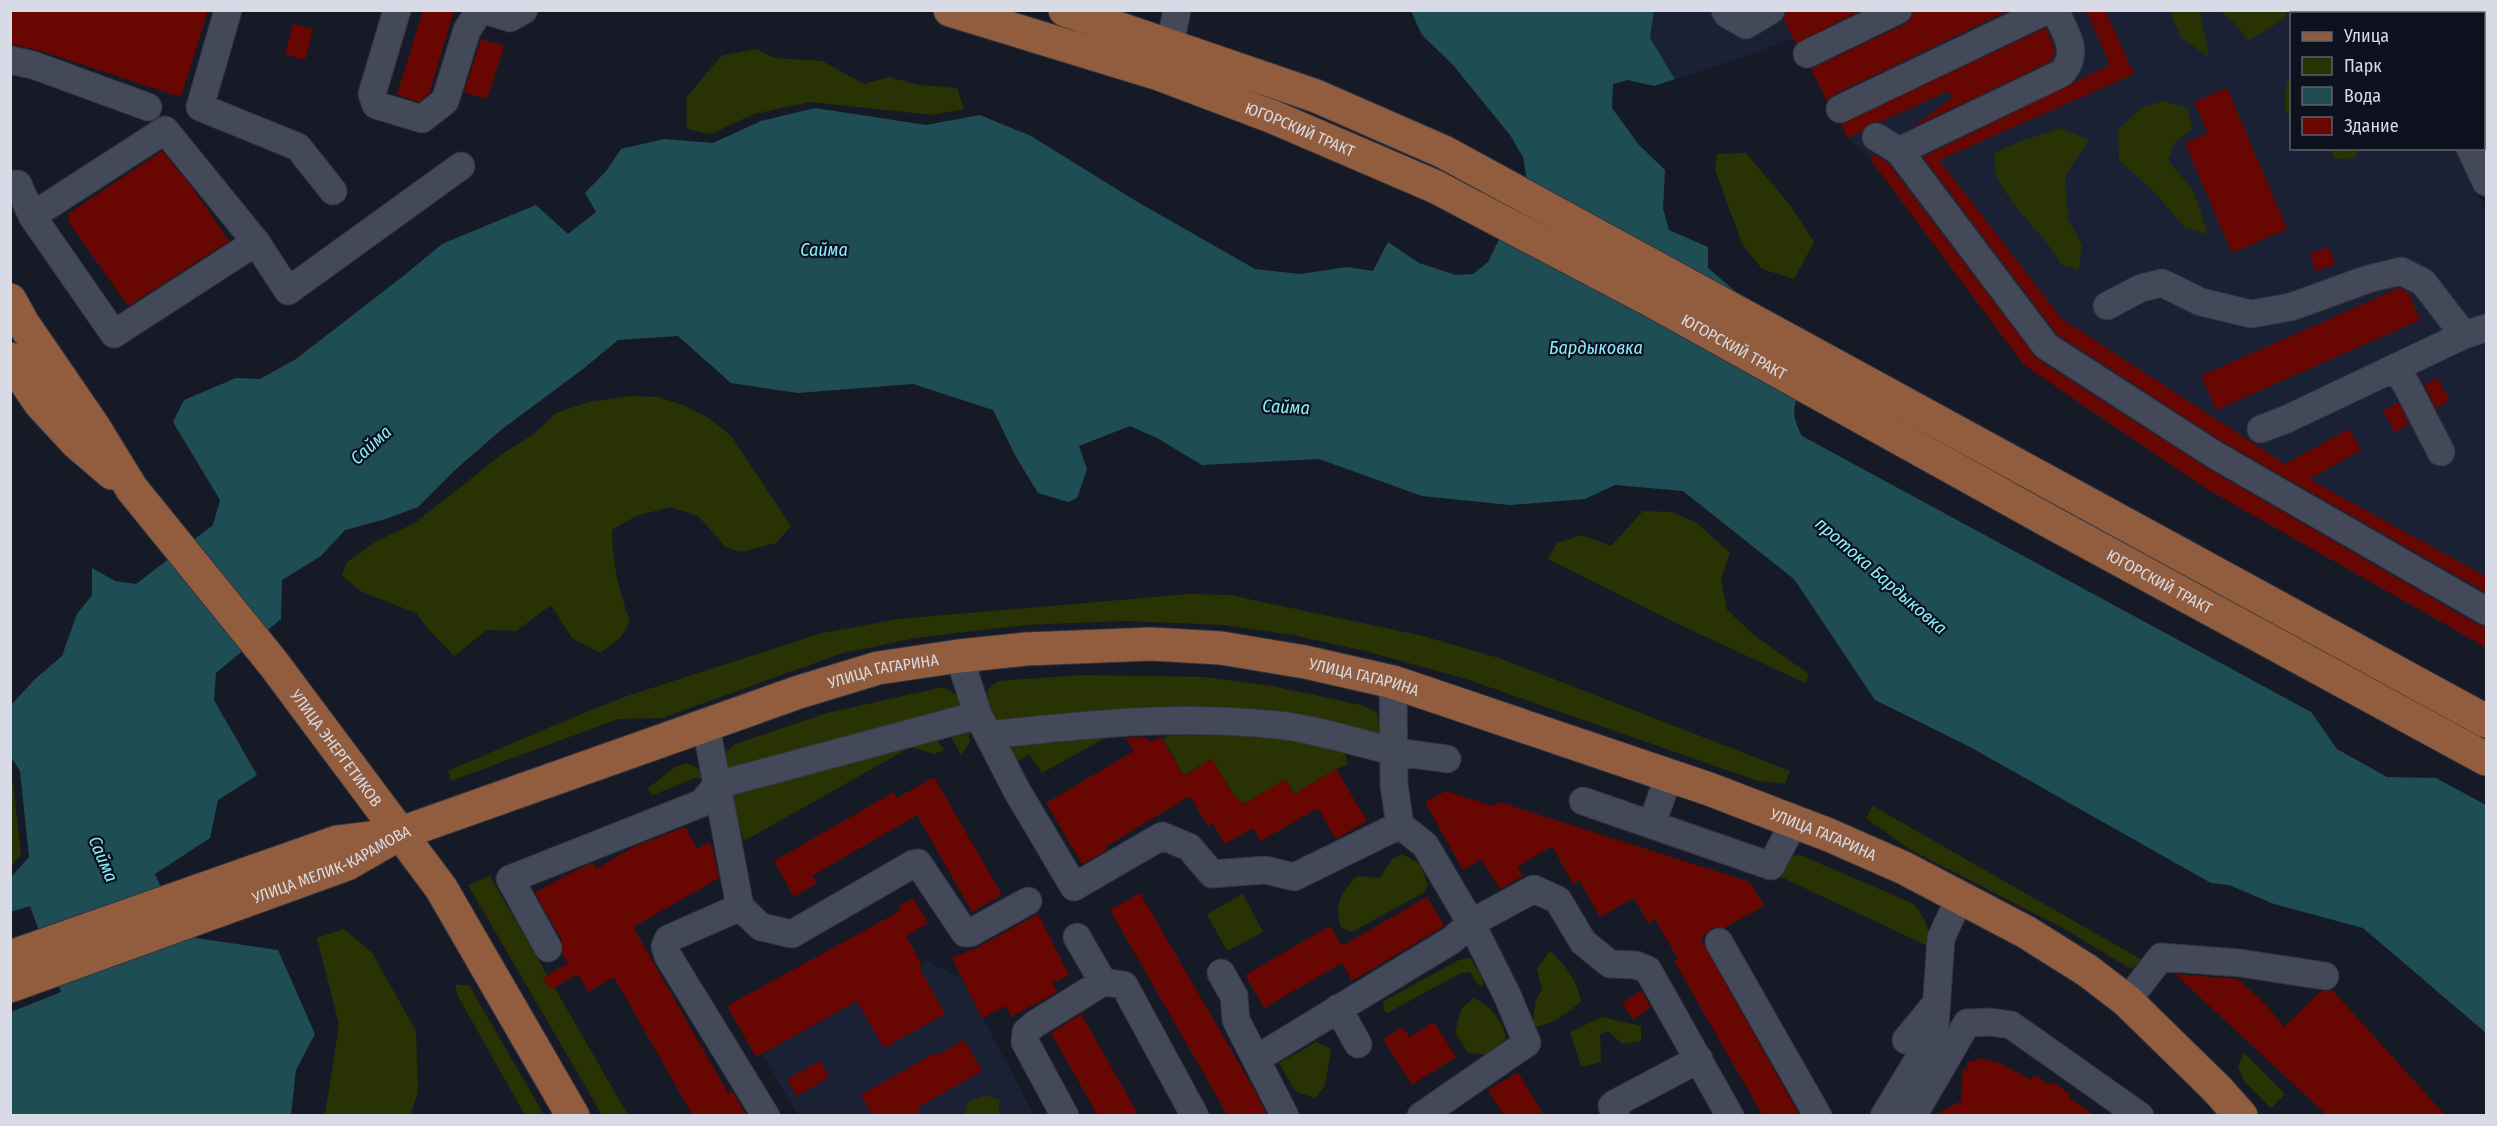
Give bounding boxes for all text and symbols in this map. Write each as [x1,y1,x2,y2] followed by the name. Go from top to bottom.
[2290,12,2485,150] legend
[2343,25,2389,47] text: Улица
[2344,55,2382,77] text: Парк
[2344,85,2381,107] text: Вода
[1243,98,1358,161] street label: ЮГОРСКИЙ ТРАКТ
[2344,115,2399,137] text: Здание
[800,239,848,261] water label: Сайма
[1678,310,1790,383] street label: ЮГОРСКИЙ ТРАКТ
[1549,337,1643,359] water label: Бардыковка
[1262,395,1310,419] water label: Сайма
[346,421,396,469] water label: Сайма
[1811,513,1951,639] water label: протока Бардыковка
[2104,545,2216,618] street label: ЮГОРСКИЙ ТРАКТ
[825,650,940,692] street label: УЛИЦА ГАГАРИНА
[1306,653,1422,700] street label: УЛИЦА ГАГАРИНА
[286,685,386,810] street label: УЛИЦА ЭНЕРГЕТИКОВ
[1767,804,1880,864] street label: УЛИЦА ГАГАРИНА
[249,821,413,907] street label: УЛИЦА МЕЛИК-КАРАМОВА
[84,833,122,885] water label: Сайма

